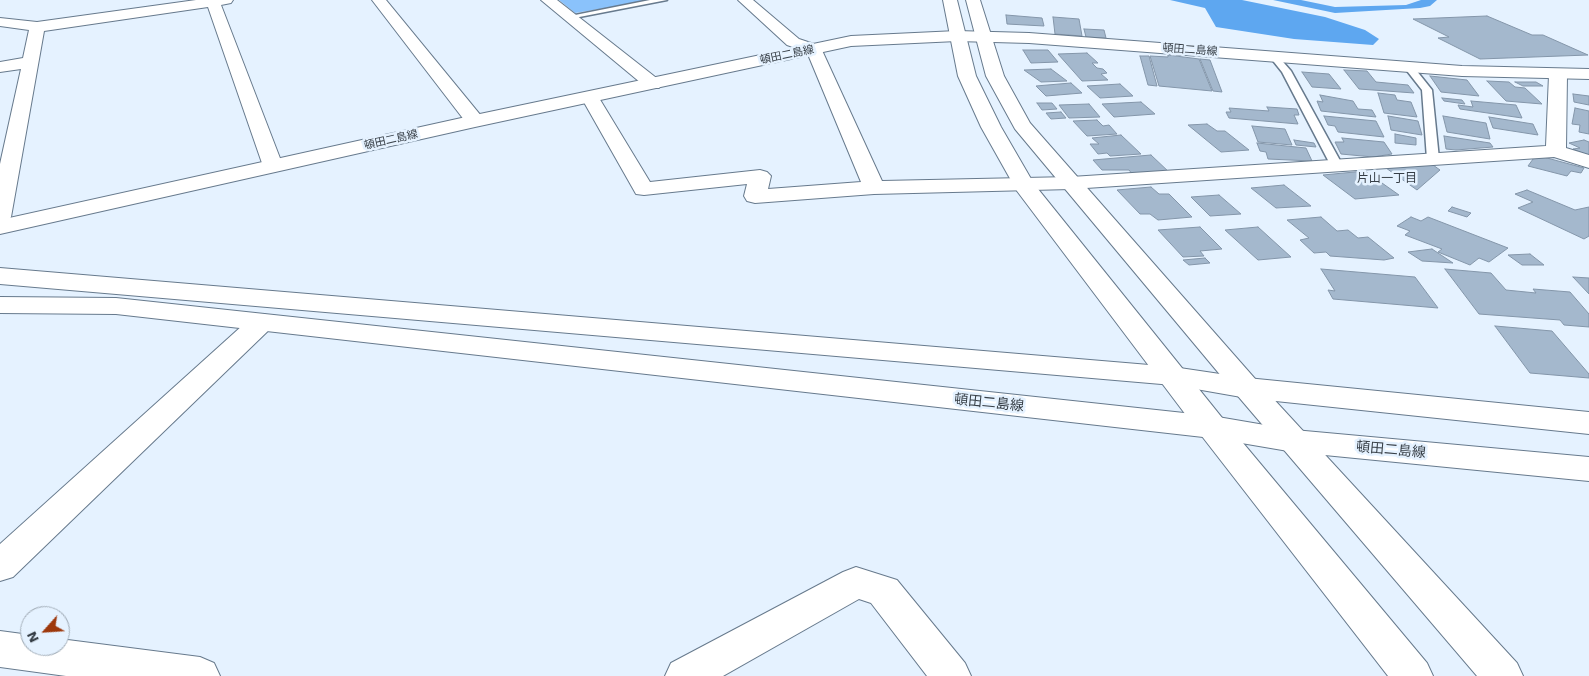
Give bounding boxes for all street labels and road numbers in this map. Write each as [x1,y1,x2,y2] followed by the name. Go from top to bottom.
[1162,41,1218,59] street label: 頓田二島線
[759,43,815,67] street label: 頓田二島線
[363,127,419,153] street label: 頓田二島線
[953,391,1025,415] street label: 頓田二島線
[1355,439,1427,461] street label: 頓田二島線

